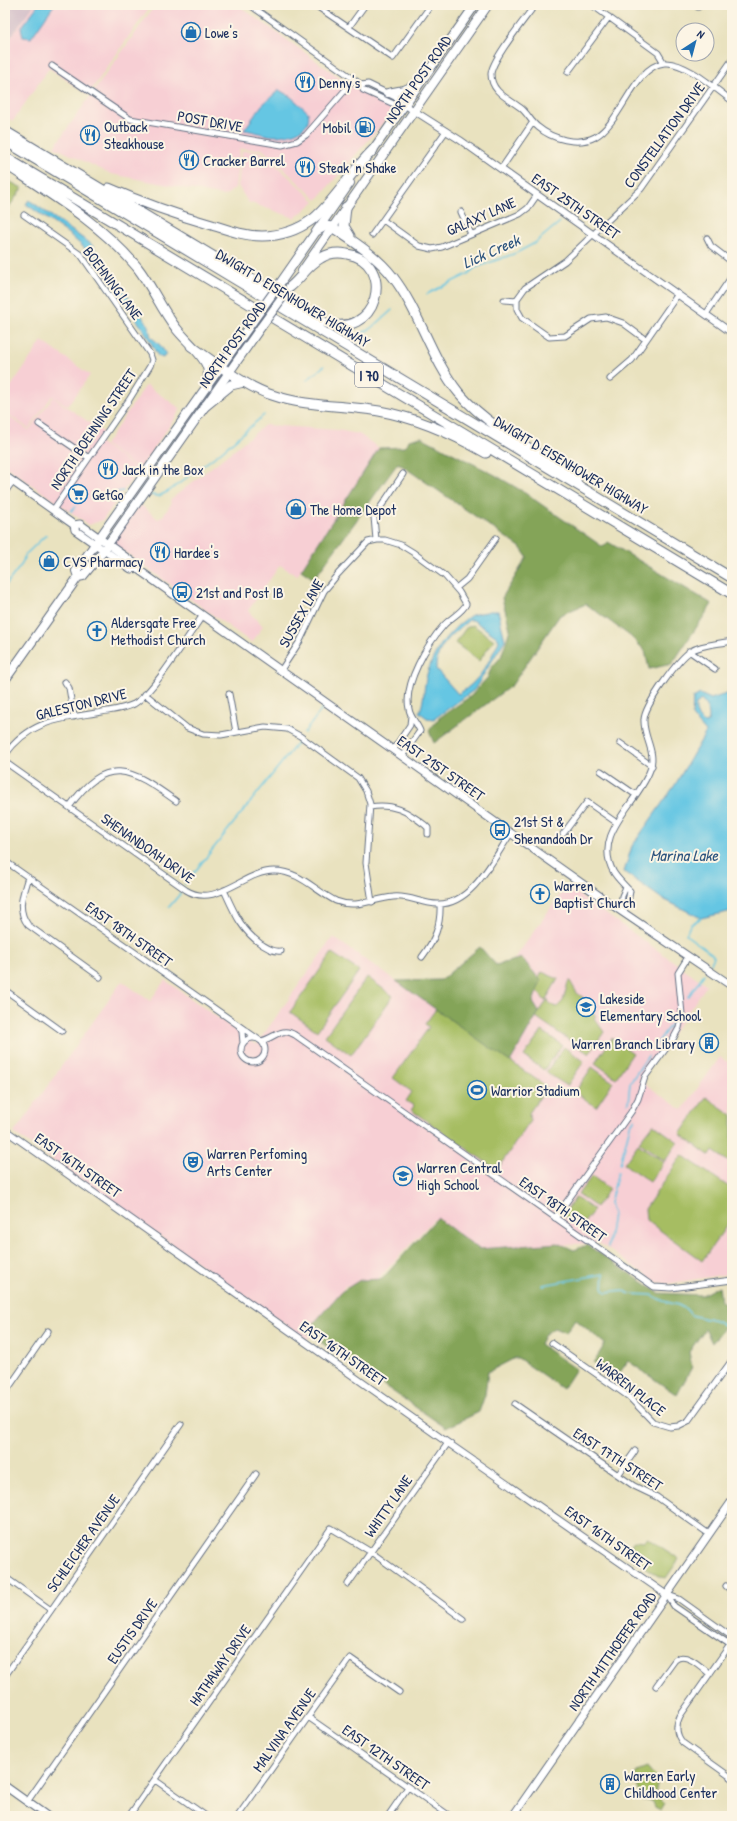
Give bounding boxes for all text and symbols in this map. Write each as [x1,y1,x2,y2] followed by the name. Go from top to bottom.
[180,21,202,43] shop icon: Lowe's
[205,22,238,43] place label: Lowe's
[675,22,715,62] north arrow
[694,27,707,41] text: N
[380,30,457,127] street label: NORTH POST ROAD
[294,71,316,93] restaurant icon: Denny's
[319,72,360,93] place label: Denny's
[618,77,710,192] street label: CONSTELLATION DRIVE
[176,105,244,137] street label: POST DRIVE
[104,116,164,154] place label: Outback Steakhouse
[354,116,376,138] fuel station icon: Mobil
[322,117,351,138] place label: Mobil
[79,124,101,146] restaurant icon: Outback Steakhouse
[178,149,200,171] restaurant icon: Cracker Barrel
[203,150,285,171] place label: Cracker Barrel
[294,156,316,178] restaurant icon: Steak 'n Shake
[319,157,397,178] place label: Steak 'n Shake
[528,168,625,245] street label: EAST 25TH STREET
[443,191,519,241] street label: GALAXY LANE
[459,228,524,273] water label: Lick Creek
[78,242,148,324] street label: BOEHNING LANE
[212,244,374,353] street label: DWIGHT D EISENHOWER HIGHWAY
[193,295,271,392] street label: NORTH POST ROAD
[355,363,383,387] road number: I 70
[45,364,142,493] street label: NORTH BOEHNING STREET
[490,411,652,520] street label: DWIGHT D EISENHOWER HIGHWAY
[97,458,119,480] restaurant icon: Jack in the Box
[122,459,204,480] place label: Jack in the Box
[67,483,89,505] supermarket icon: GetGo
[92,484,124,505] place label: GetGo
[285,498,307,520] shop icon: The Home Depot
[310,499,397,520] place label: The Home Depot
[149,541,171,563] restaurant icon: Hardee's
[174,542,219,563] place label: Hardee's
[38,550,60,572] shop icon: CVS Pharmacy
[63,551,143,572] place label: CVS Pharmacy
[274,575,329,651] street label: SUSSEX LANE
[171,581,193,603] bus stop icon: 21st and Post IB
[196,582,284,603] place label: 21st and Post IB
[111,612,205,650] place label: Aldersgate Free Methodist Church
[86,620,108,642] church icon: Aldersgate Free Methodist Church
[33,682,129,725] street label: GALESTON DRIVE
[393,730,490,806] street label: EAST 21ST STREET
[97,808,199,888] street label: SHENANDOAH DRIVE
[514,811,593,849] place label: 21st St & Shenandoah Dr
[489,819,511,841] bus stop icon: 21st St & Shenandoah Dr
[650,844,719,866] water label: Marina Lake
[554,875,635,913] place label: Warren Baptist Church
[529,883,551,905] church icon: Warren Baptist Church
[81,896,177,972] street label: EAST 18TH STREET
[600,988,701,1026] place label: Lakeside Elementary School
[575,996,597,1018] school or university icon: Lakeside Elementary School
[698,1032,720,1054] building icon: Warren Branch Library
[572,1033,695,1054] place label: Warren Branch Library
[466,1079,488,1101] sports icon: Warrior Stadium
[491,1080,580,1101] place label: Warrior Stadium
[31,1127,126,1203] street label: EAST 16TH STREET
[207,1143,308,1181] place label: Warren Perfoming Arts Center
[182,1151,204,1173] theatre icon: Warren Perfoming Arts Center
[417,1157,502,1195] place label: Warren Central High School
[392,1165,414,1187] school or university icon: Warren Central High School
[515,1171,611,1247] street label: EAST 18TH STREET
[296,1315,391,1391] street label: EAST 16TH STREET
[592,1353,671,1421] street label: WARREN PLACE
[569,1422,668,1496] street label: EAST 17TH STREET
[359,1470,417,1541] street label: WHITTY LANE
[41,1489,125,1596] street label: SCHLEICHER AVENUE
[561,1500,656,1576] street label: EAST 16TH STREET
[563,1586,662,1715] street label: NORTH MITTHOEFER ROAD
[102,1594,162,1668] street label: EUSTIS DRIVE
[184,1620,256,1710] street label: HATHAWAY DRIVE
[247,1684,321,1776] street label: MALVINA AVENUE
[338,1719,435,1795] street label: EAST 12TH STREET
[624,1765,718,1803] place label: Warren Early Childhood Center
[599,1773,621,1795] building icon: Warren Early Childhood Center

